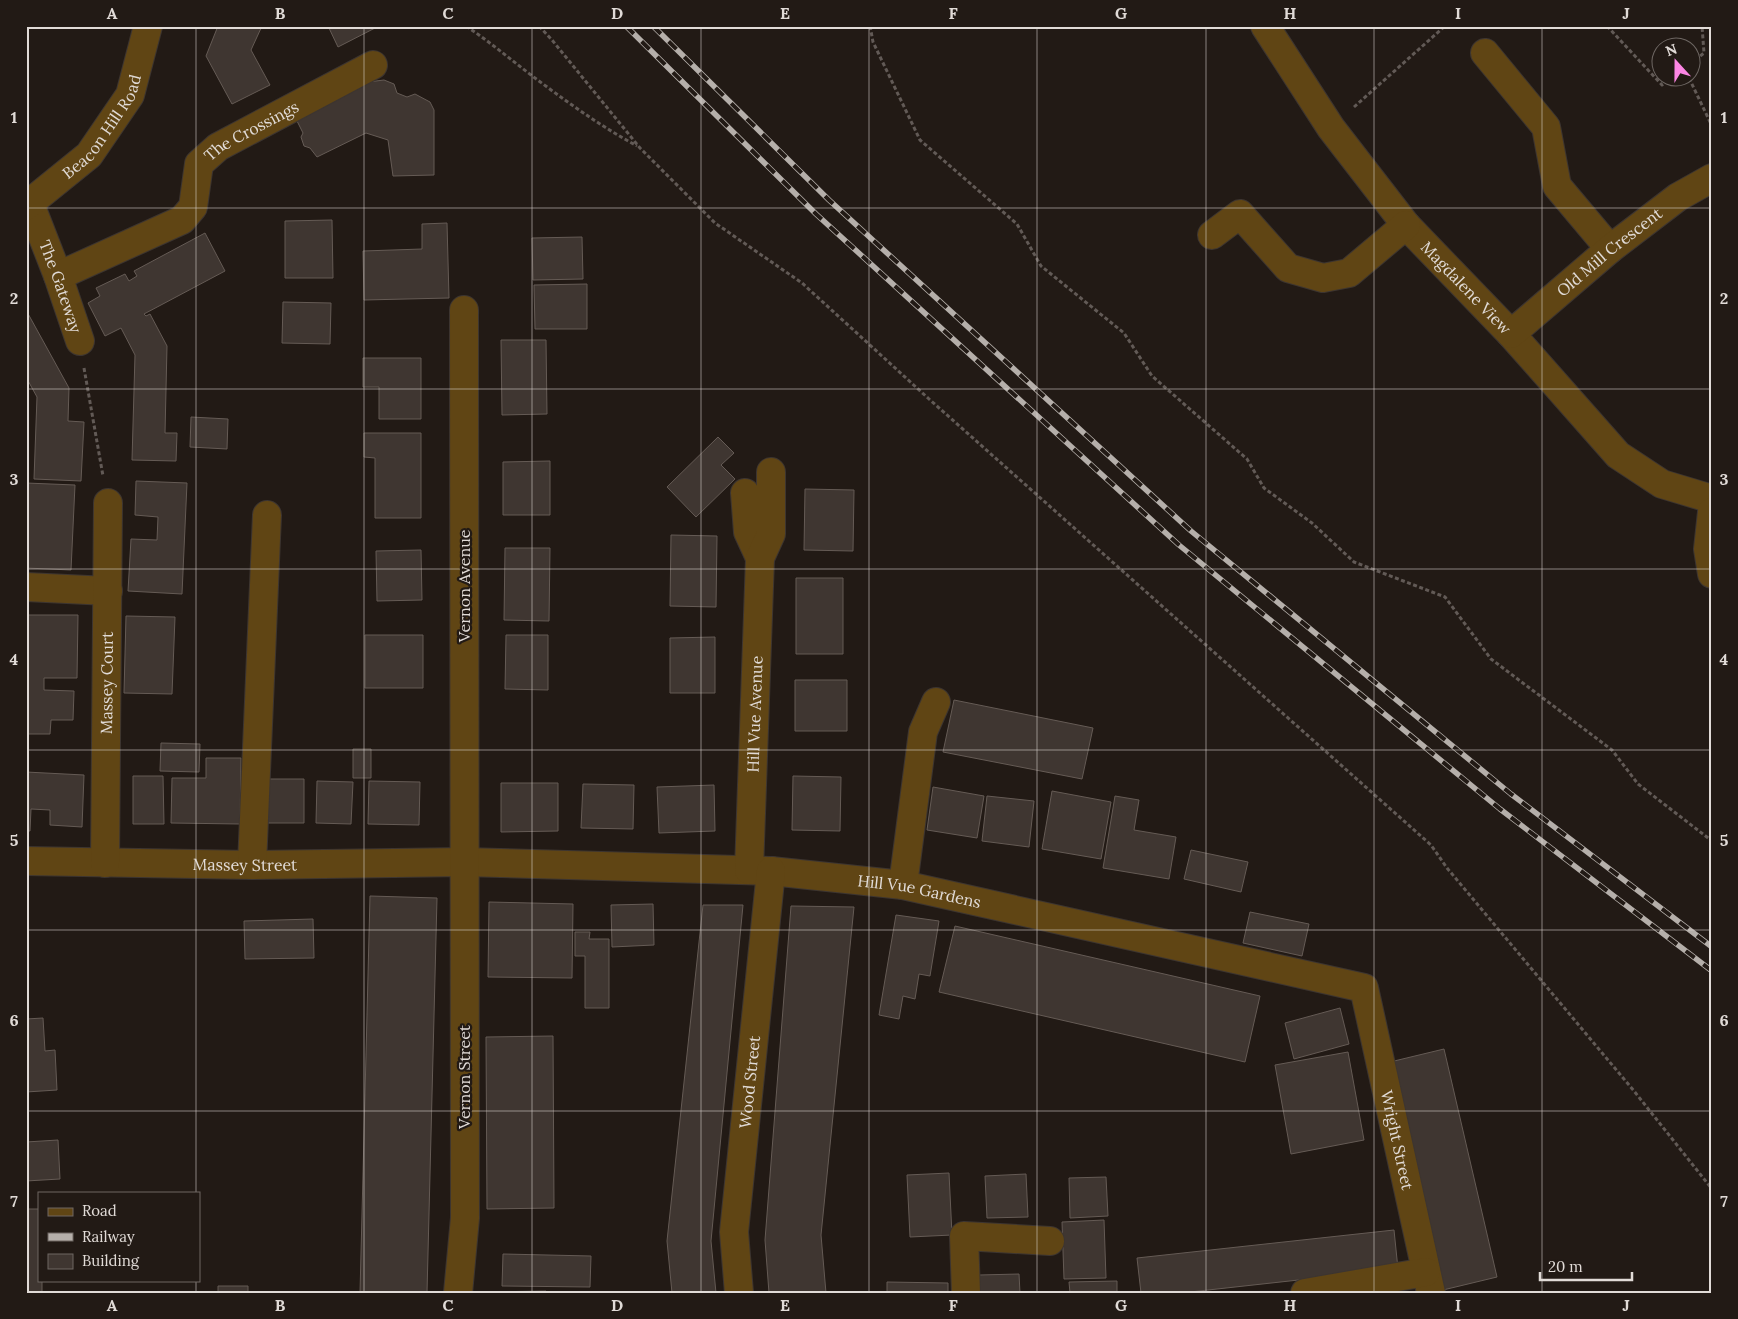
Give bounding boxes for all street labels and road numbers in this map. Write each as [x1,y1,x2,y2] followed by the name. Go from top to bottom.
[58,72,145,183] street label: Beacon Hill Road
[200,96,302,165] street label: The Crossings
[1552,203,1666,301] street label: Old Mill Crescent
[35,237,87,336] street label: The Gateway
[1417,237,1516,338] street label: Magdalene View
[454,529,474,643] street label: Vernon Avenue
[96,631,117,734] street label: Massey Court
[742,655,767,773] street label: Hill Vue Avenue
[193,854,298,875] street label: Massey Street
[857,870,983,912] street label: Hill Vue Gardens
[454,1024,474,1130] street label: Vernon Street
[735,1034,764,1129] street label: Wood Street
[1377,1088,1418,1193] street label: Wright Street

